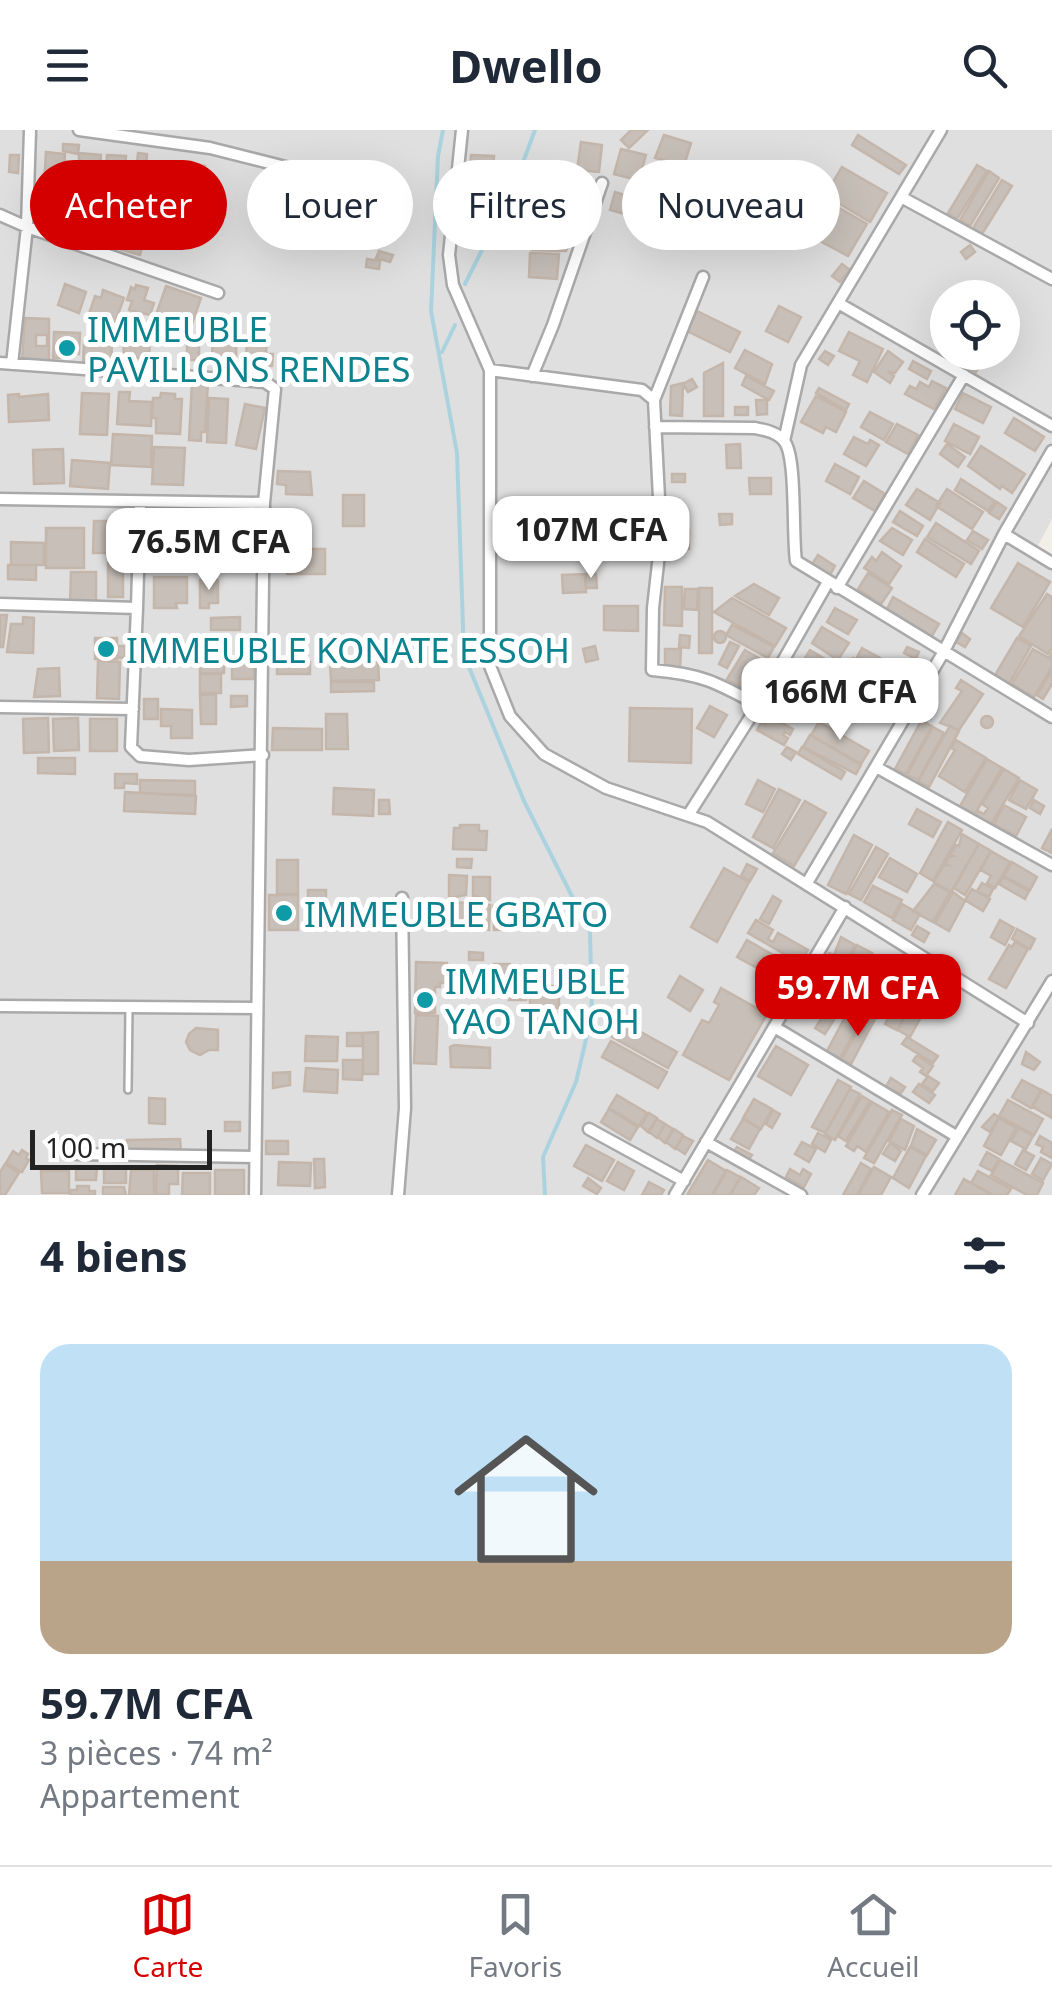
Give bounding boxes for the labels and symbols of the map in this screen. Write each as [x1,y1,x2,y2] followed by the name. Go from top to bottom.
[87,305,411,392] place label: IMMEUBLE PAVILLONS RENDES
[56,337,78,359] marker: IMMEUBLE PAVILLONS RENDES
[488,496,694,581] pin: 107M CFA
[95,508,323,593] pin: 76.5M CFA
[126,626,570,673] place label: IMMEUBLE KONATE ESSOH
[95,638,117,660] marker: IMMEUBLE KONATE ESSOH
[737,658,943,743] pin: 166M CFA
[304,890,608,937] place label: IMMEUBLE GBATO
[273,902,295,924] marker: IMMEUBLE GBATO
[744,954,972,1039] pin: 59.7M CFA
[445,957,640,1044] place label: IMMEUBLE YAO TANOH
[414,989,436,1011] marker: IMMEUBLE YAO TANOH
[30,1125,212,1170] scale bar

